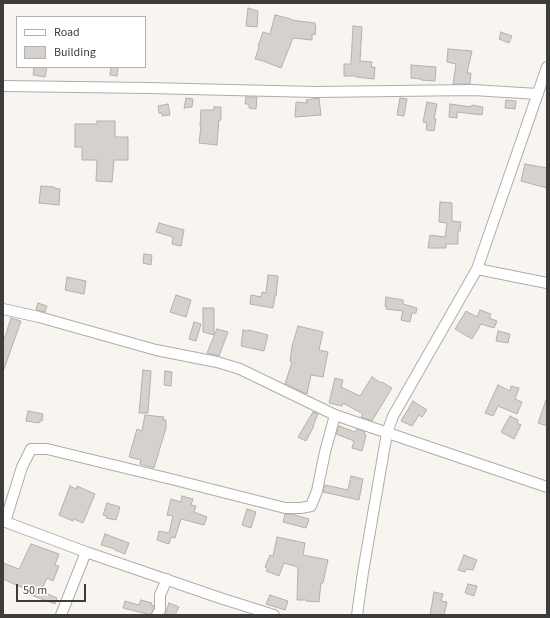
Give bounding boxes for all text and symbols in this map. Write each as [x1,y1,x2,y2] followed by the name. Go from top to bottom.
[16,16,146,68] legend
[54,24,80,41] text: Road
[54,44,96,61] text: Building
[18,576,88,602] scale bar
[23,582,47,599] text: 50 m

